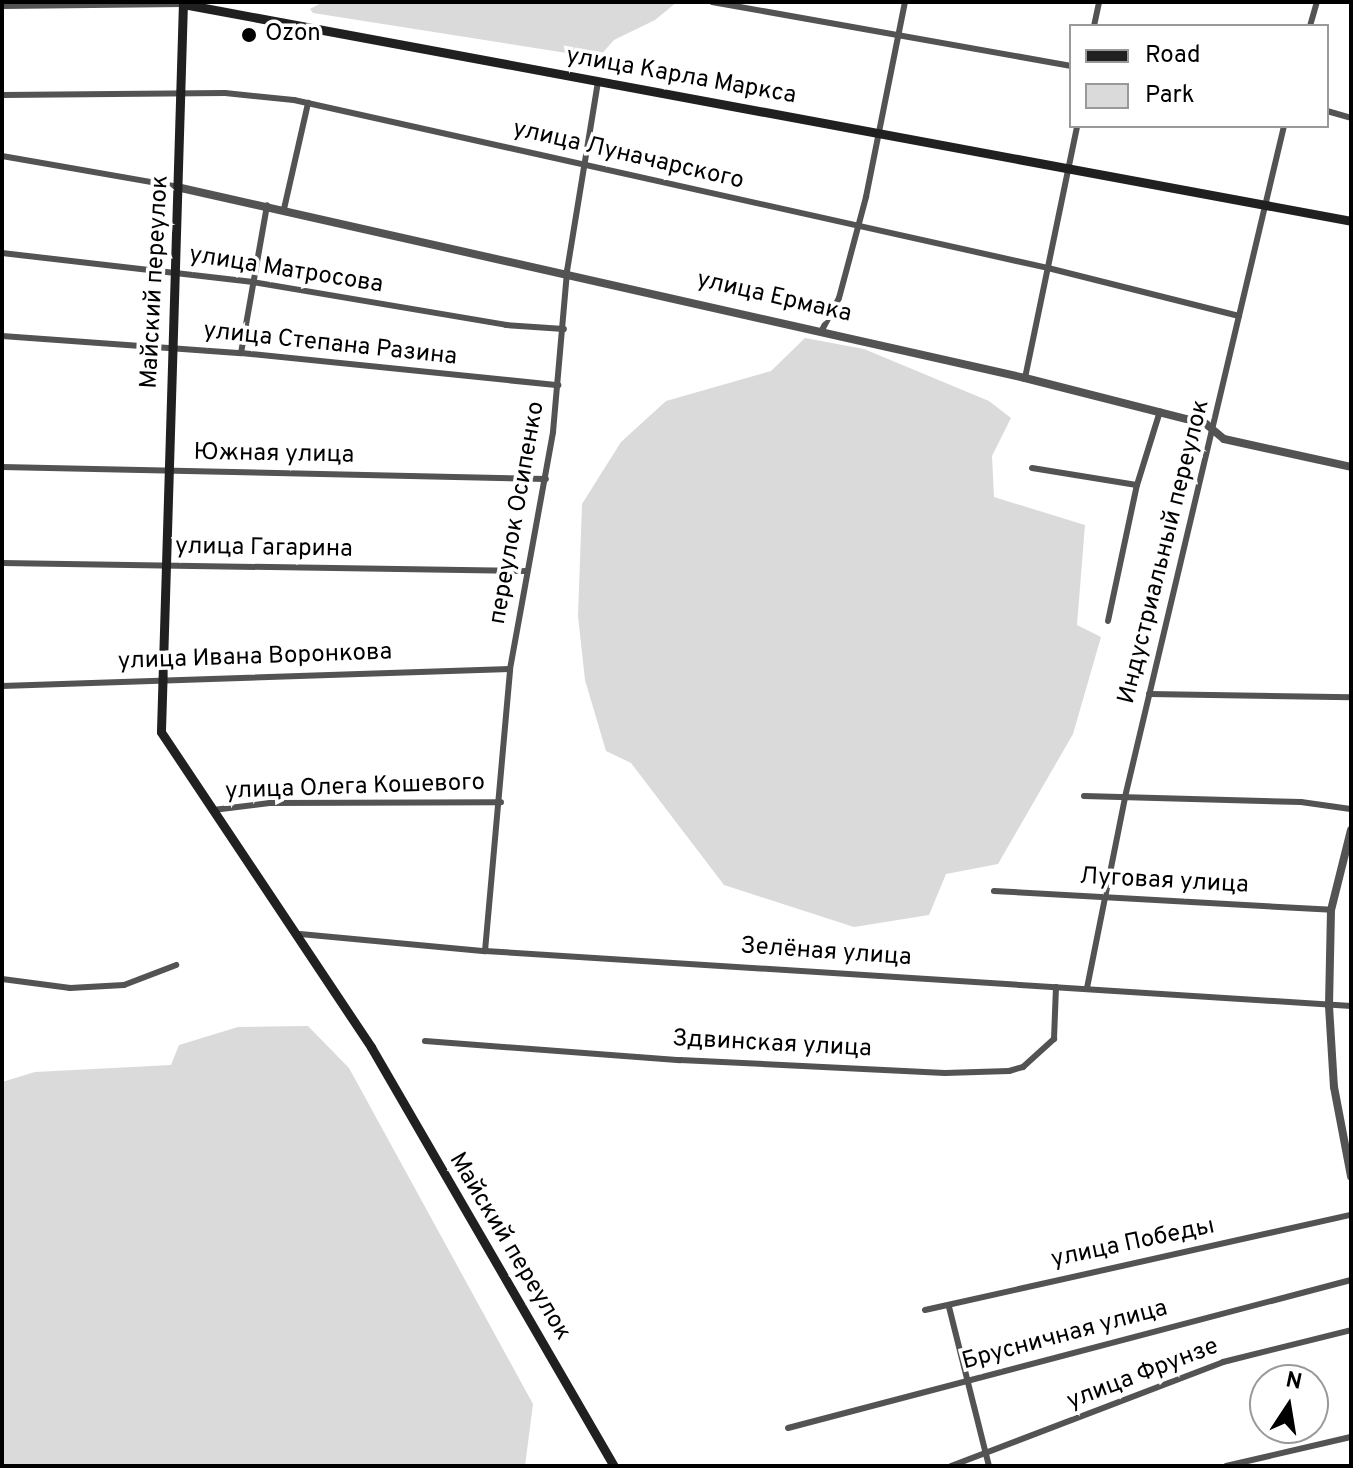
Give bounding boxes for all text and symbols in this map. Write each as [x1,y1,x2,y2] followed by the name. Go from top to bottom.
[265,21,321,49] place label: Ozon
[1069,24,1329,128] legend
[240,26,258,44] marker: Ozon
[1145,41,1201,71] text: Road
[564,43,798,111] street label: улица Карла Маркса
[1145,81,1195,111] text: Park
[510,115,746,197] street label: улица Луначарского
[136,175,176,389] street label: Майский переулок
[187,241,385,301] street label: улица Матросова
[694,266,854,330] street label: улица Ермака
[202,317,458,373] street label: улица Степана Разина
[1113,397,1217,707] street label: Индустриальный переулок
[484,399,552,627] street label: переулок Осипенко
[193,439,355,471] street label: Южная улица
[175,533,353,565] street label: улица Гагарина
[117,639,393,677] street label: улица Ивана Воронкова
[225,769,485,807] street label: улица Олега Кошевого
[1079,863,1249,901] street label: Луговая улица
[739,933,913,973] street label: Зелёная улица
[672,1025,872,1065] street label: Здвинская улица
[442,1148,576,1346] street label: Майский переулок
[1049,1213,1217,1275] street label: улица Победы
[959,1295,1171,1377] street label: Брусничная улица
[1063,1333,1223,1417] street label: улица Фрунзе
[1249,1364,1329,1444] north arrow
[1283,1367,1304,1397] text: N

